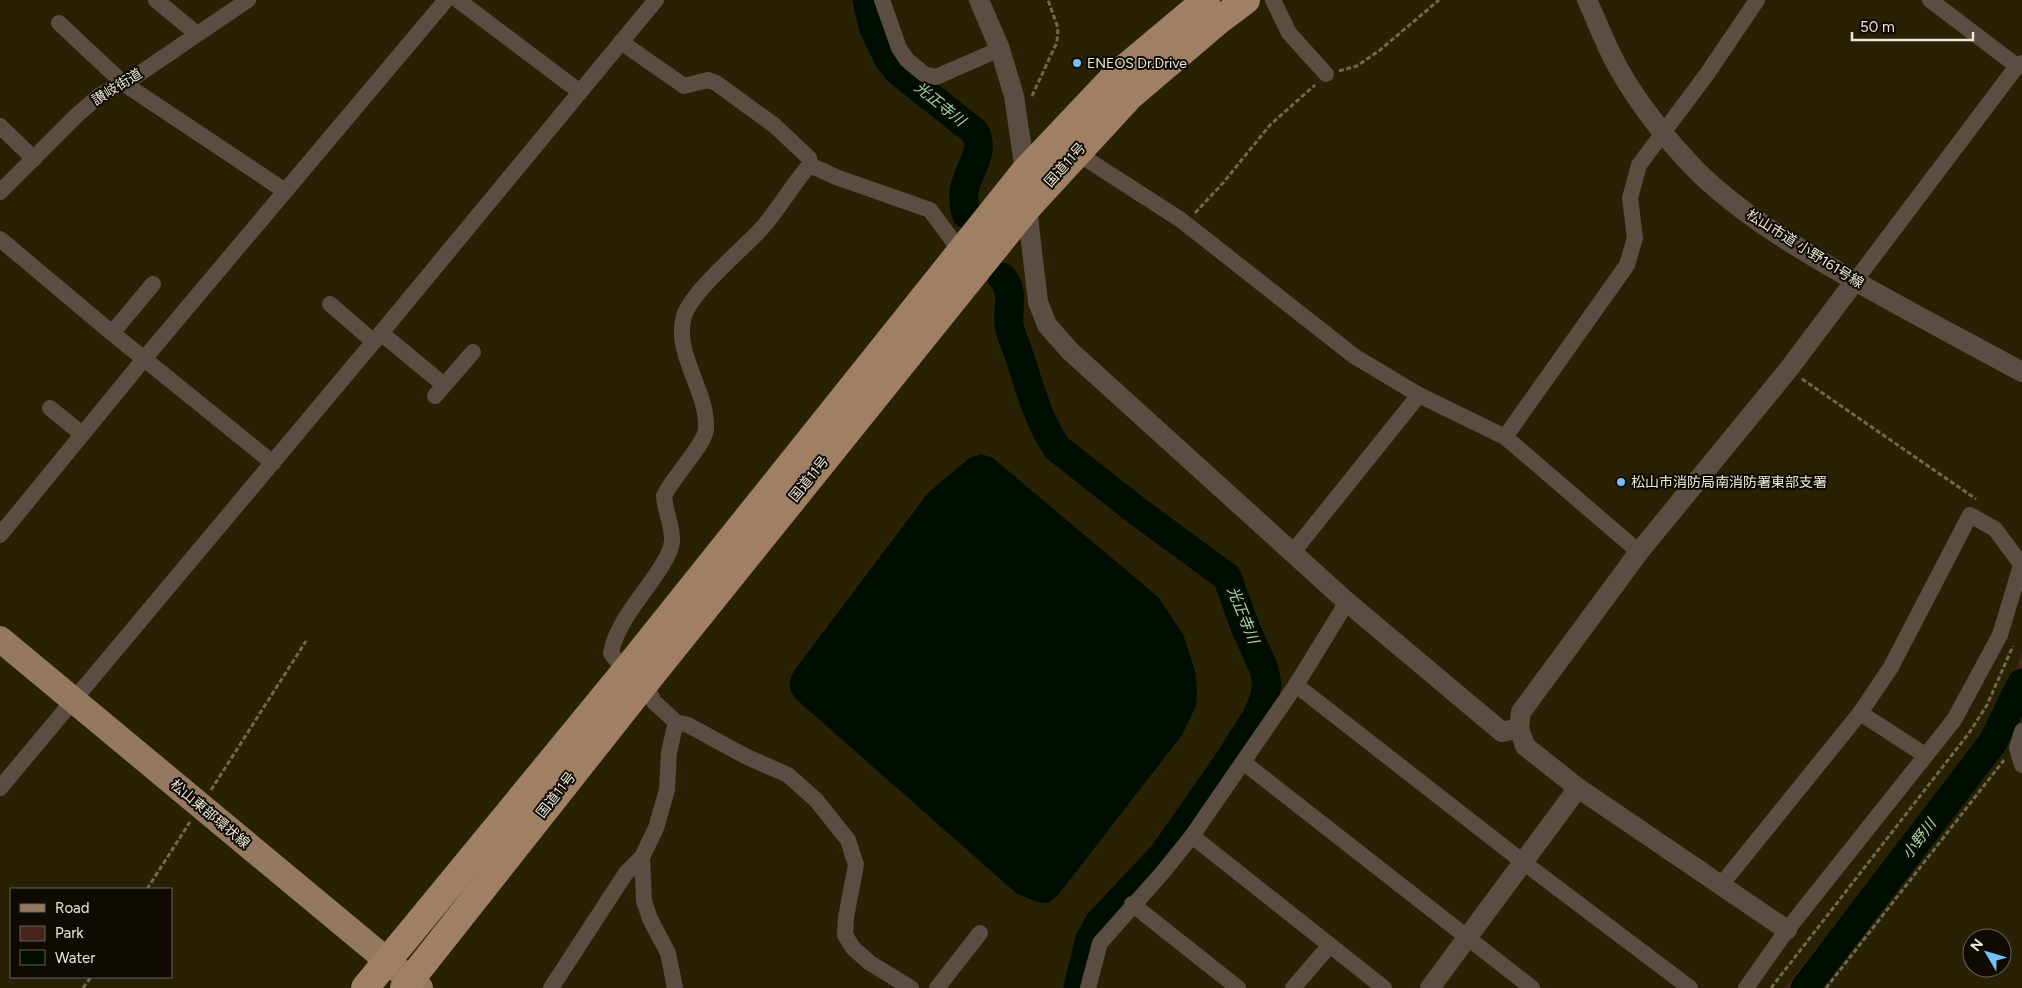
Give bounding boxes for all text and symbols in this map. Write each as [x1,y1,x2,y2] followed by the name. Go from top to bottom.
[1852,10,1973,42] scale bar
[1860,18,1895,36] text: 50 m
[1087,55,1187,72] place label: ENEOS Dr.Drive
[1071,57,1083,69] marker: ENEOS Dr.Drive
[89,65,145,109] street label: 讃岐街道
[911,78,971,131] water label: 光正寺川
[1041,139,1089,191] street label: 国道11号
[1743,206,1867,292] street label: 松山市道 小野161号線
[786,453,832,505] street label: 国道11号
[1631,474,1827,491] place label: 松山市消防局南消防署東部支署
[1615,476,1627,488] marker: 松山市消防局南消防署東部支署
[1223,584,1263,648] water label: 光正寺川
[533,769,579,821] street label: 国道11号
[167,776,253,852] street label: 松山東部環状線
[1898,814,1941,862] water label: 小野川
[10,888,172,978] legend
[55,899,90,917] text: Road
[55,924,84,942] text: Park
[1962,928,2012,978] north arrow
[1967,936,1987,955] text: N
[55,949,95,967] text: Water

